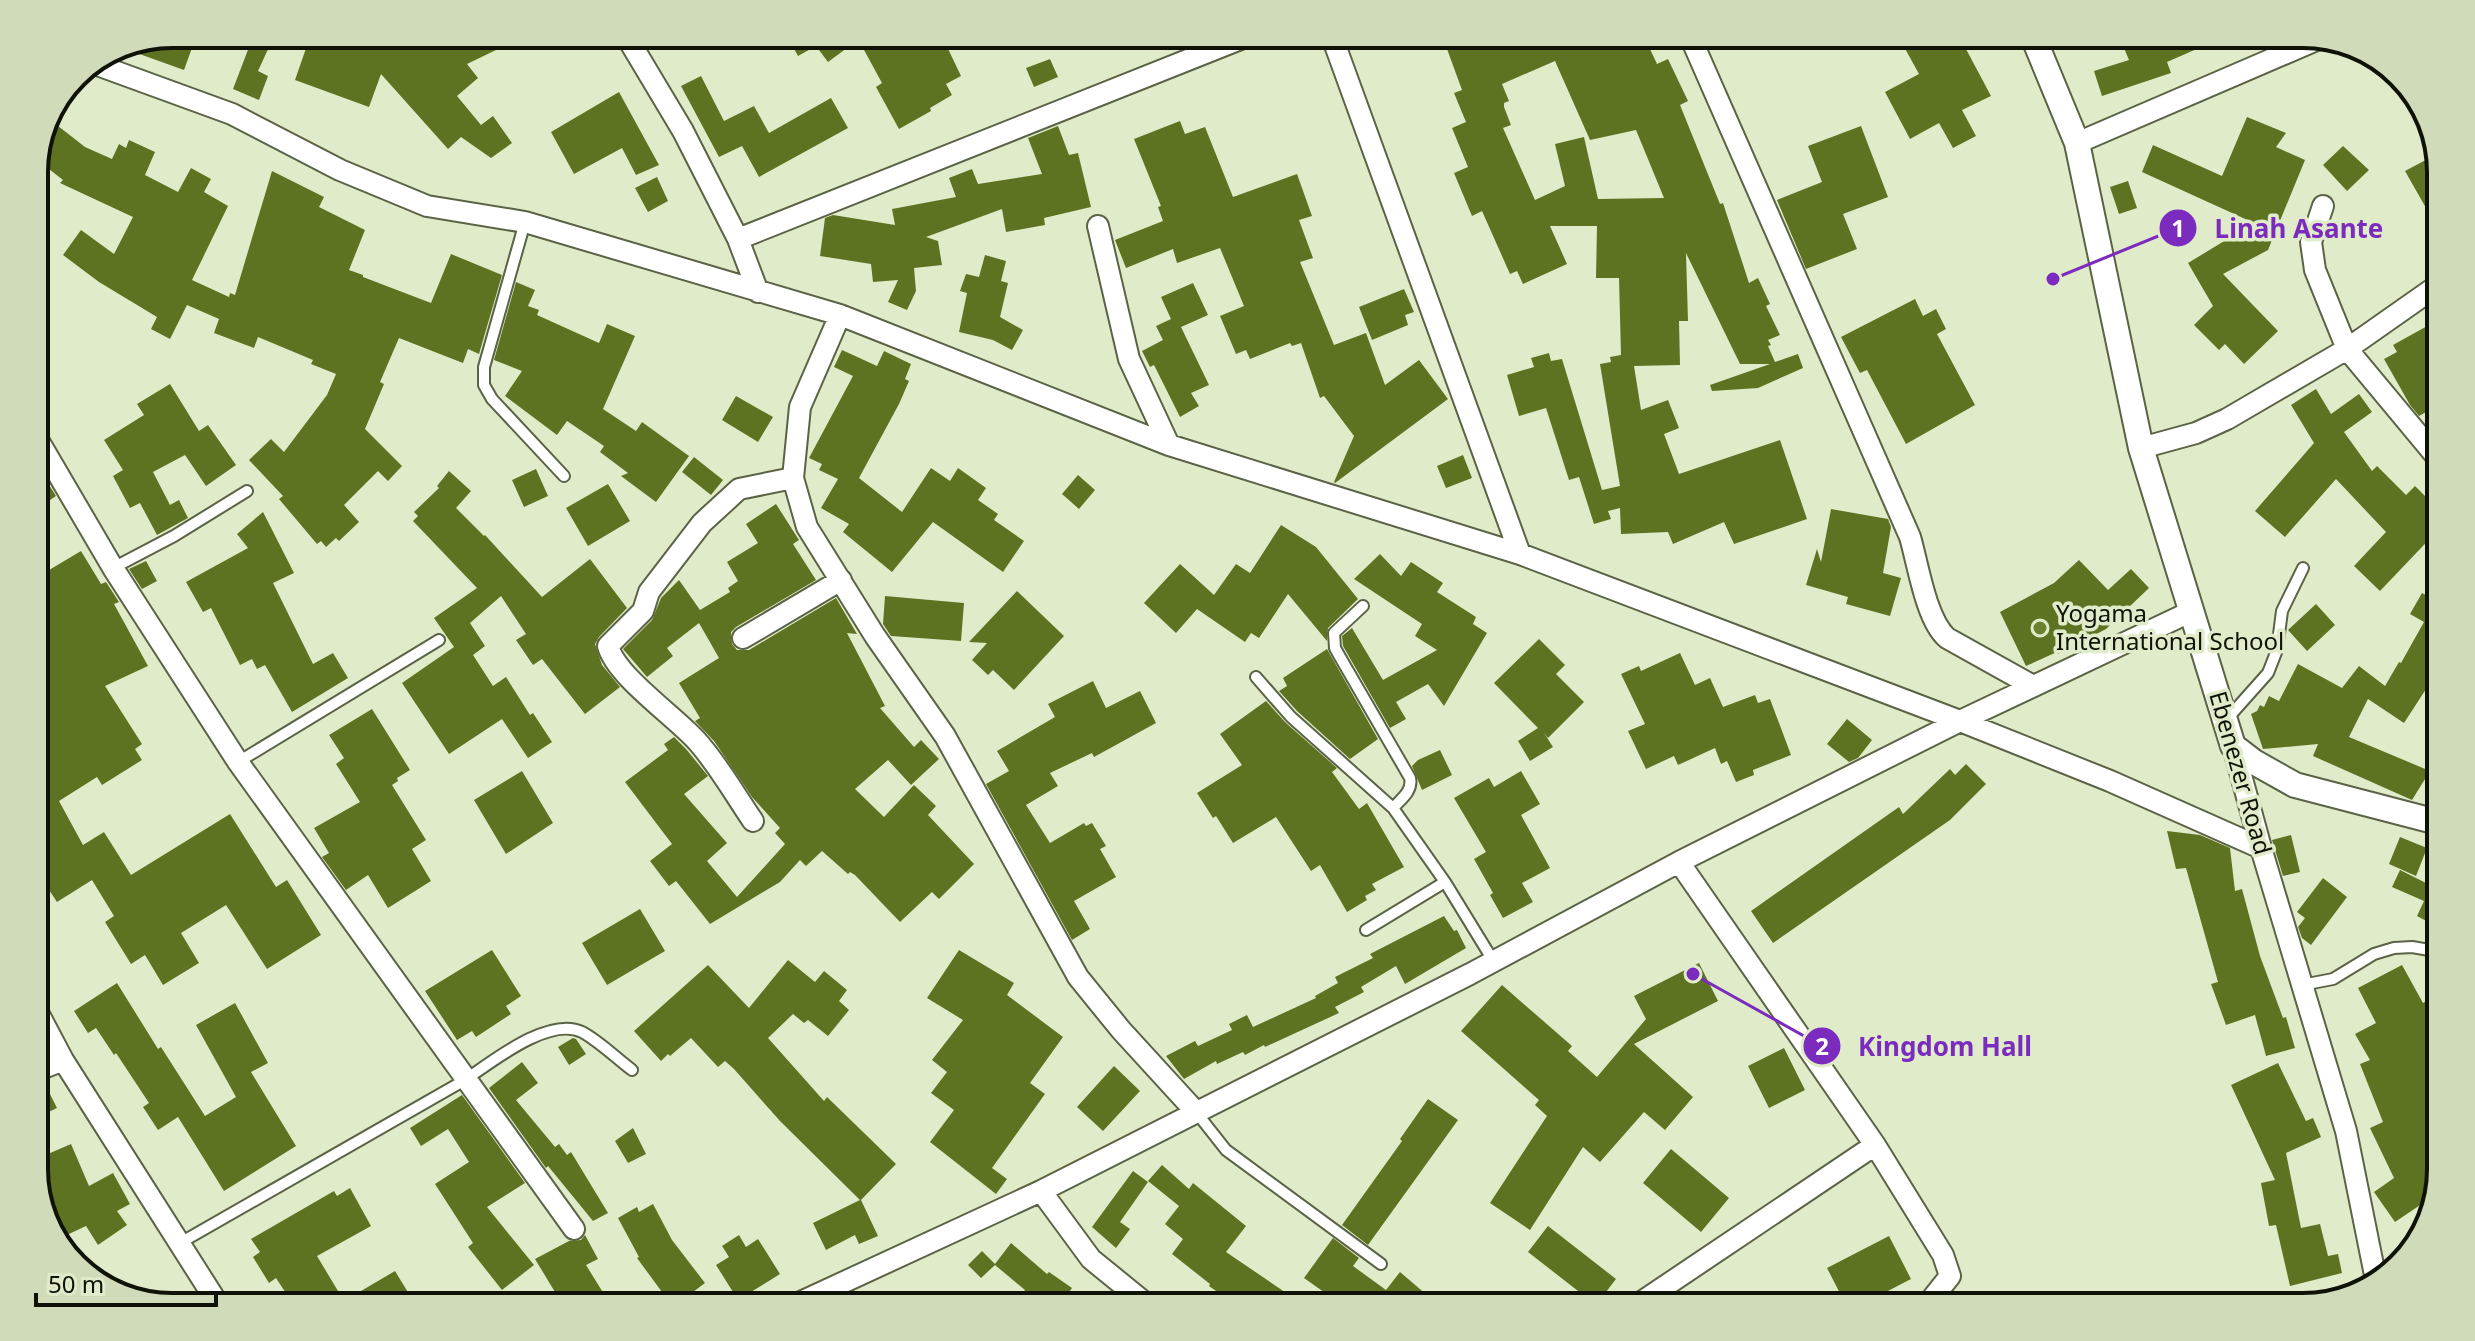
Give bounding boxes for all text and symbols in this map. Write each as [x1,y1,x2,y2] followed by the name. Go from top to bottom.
[2158,203,2399,253] callout: Linah Asante
[2215,210,2383,246] text: Linah Asante
[2171,211,2185,244] text: 1
[2056,596,2284,657] place label: Yogama International School
[2031,619,2049,637] marker: Yogama International School
[2202,687,2281,858] street label: Ebenezer Road
[1802,1021,2048,1071] callout: Kingdom Hall
[1858,1028,2032,1064] text: Kingdom Hall
[1815,1029,1829,1062] text: 2
[36,1257,216,1307] scale bar
[48,1267,104,1300] text: 50 m

